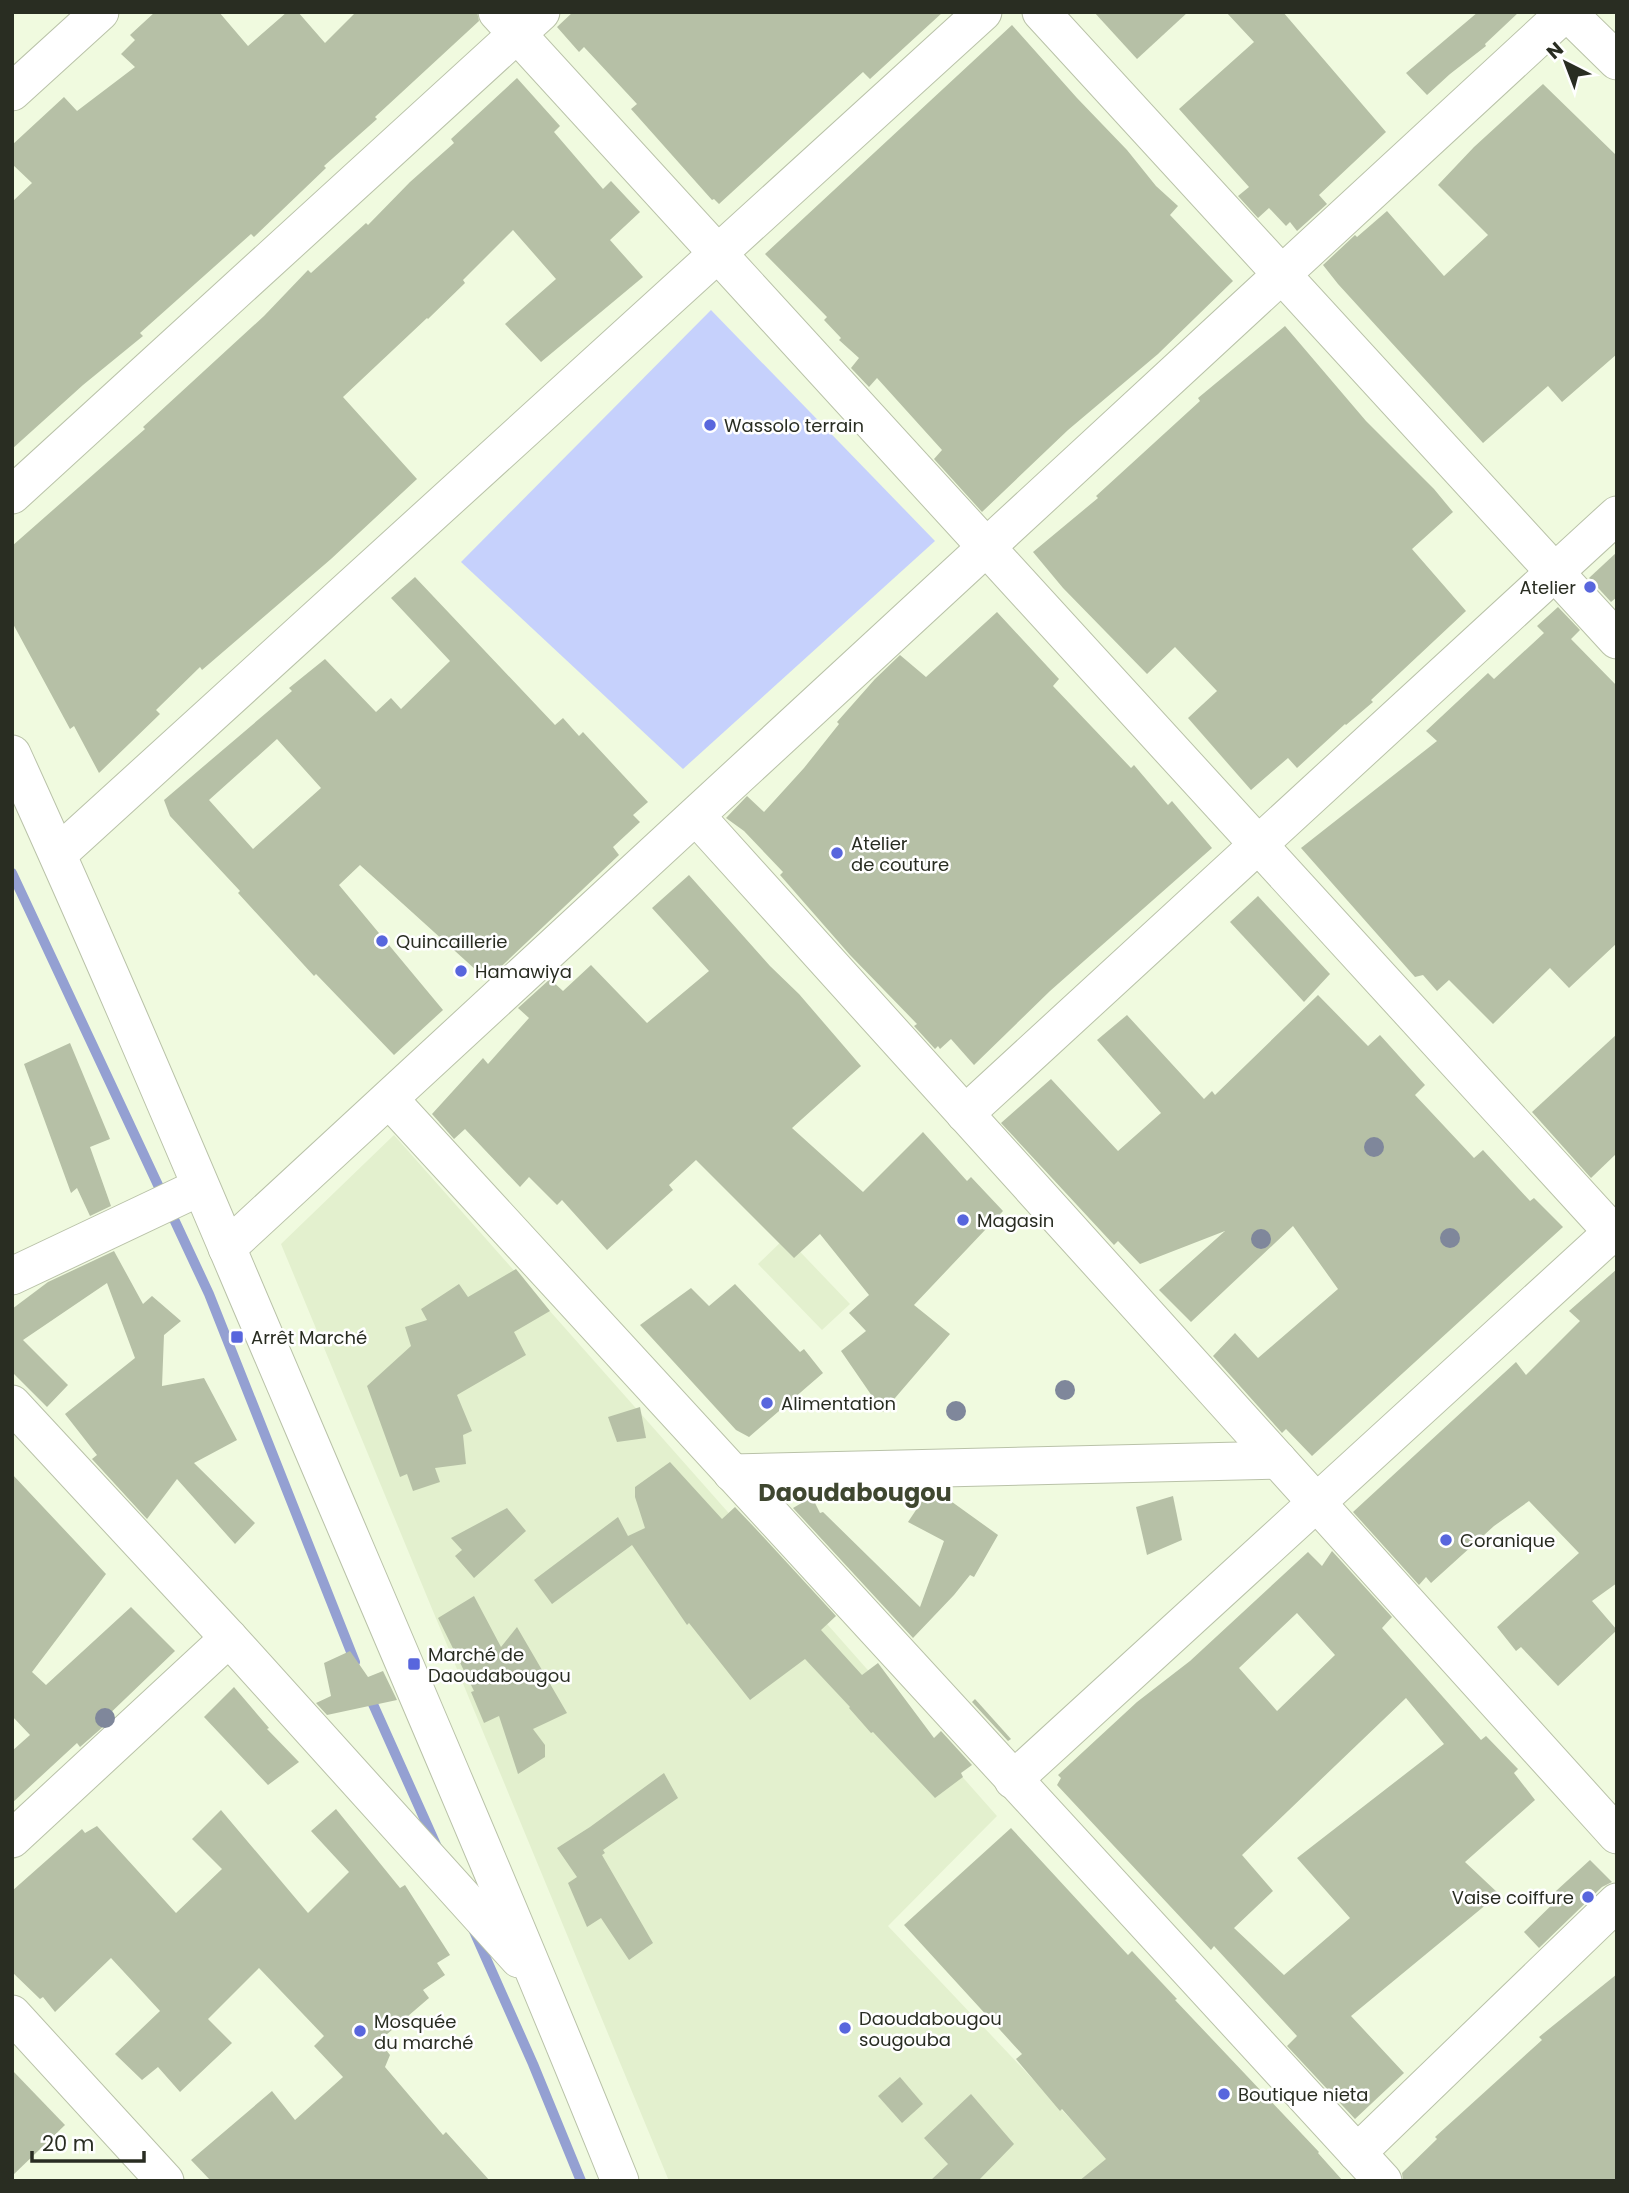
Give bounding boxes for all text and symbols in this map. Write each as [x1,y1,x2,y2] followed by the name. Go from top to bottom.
[1531,28,1601,98] north arrow
[1541,36,1569,66] text: N
[724,413,864,438] place label: Wassolo terrain
[702,417,718,433] marker: Wassolo terrain
[1519,575,1576,600] place label: Atelier
[1582,579,1598,595] marker: Atelier
[851,831,949,877] place label: Atelier de couture
[829,845,845,861] marker: Atelier de couture
[396,929,508,954] place label: Quincaillerie
[374,933,390,949] marker: Quincaillerie
[475,959,572,984] place label: Hamawiya
[453,963,469,979] marker: Hamawiya
[977,1208,1054,1233] place label: Magasin
[955,1212,971,1228] marker: Magasin
[251,1325,367,1350] place label: Arrêt Marché
[229,1329,245,1345] marker: Arrêt Marché
[781,1391,896,1416] place label: Alimentation
[759,1395,775,1411] marker: Alimentation
[758,1476,952,1509] district label: Daoudabougou
[1460,1528,1555,1553] place label: Coranique
[1438,1532,1454,1548] marker: Coranique
[428,1642,571,1688] place label: Marché de Daoudabougou
[406,1656,422,1672] marker: Marché de Daoudabougou
[1452,1885,1574,1910] place label: Vaise coiffure
[1580,1889,1596,1905] marker: Vaise coiffure
[859,2006,1002,2052] place label: Daoudabougou sougouba
[374,2009,474,2055] place label: Mosquée du marché
[837,2020,853,2036] marker: Daoudabougou sougouba
[352,2023,368,2039] marker: Mosquée du marché
[1238,2082,1369,2107] place label: Boutique nieta
[1216,2086,1232,2102] marker: Boutique nieta
[32,2120,144,2164] scale bar
[42,2129,95,2158] text: 20 m

